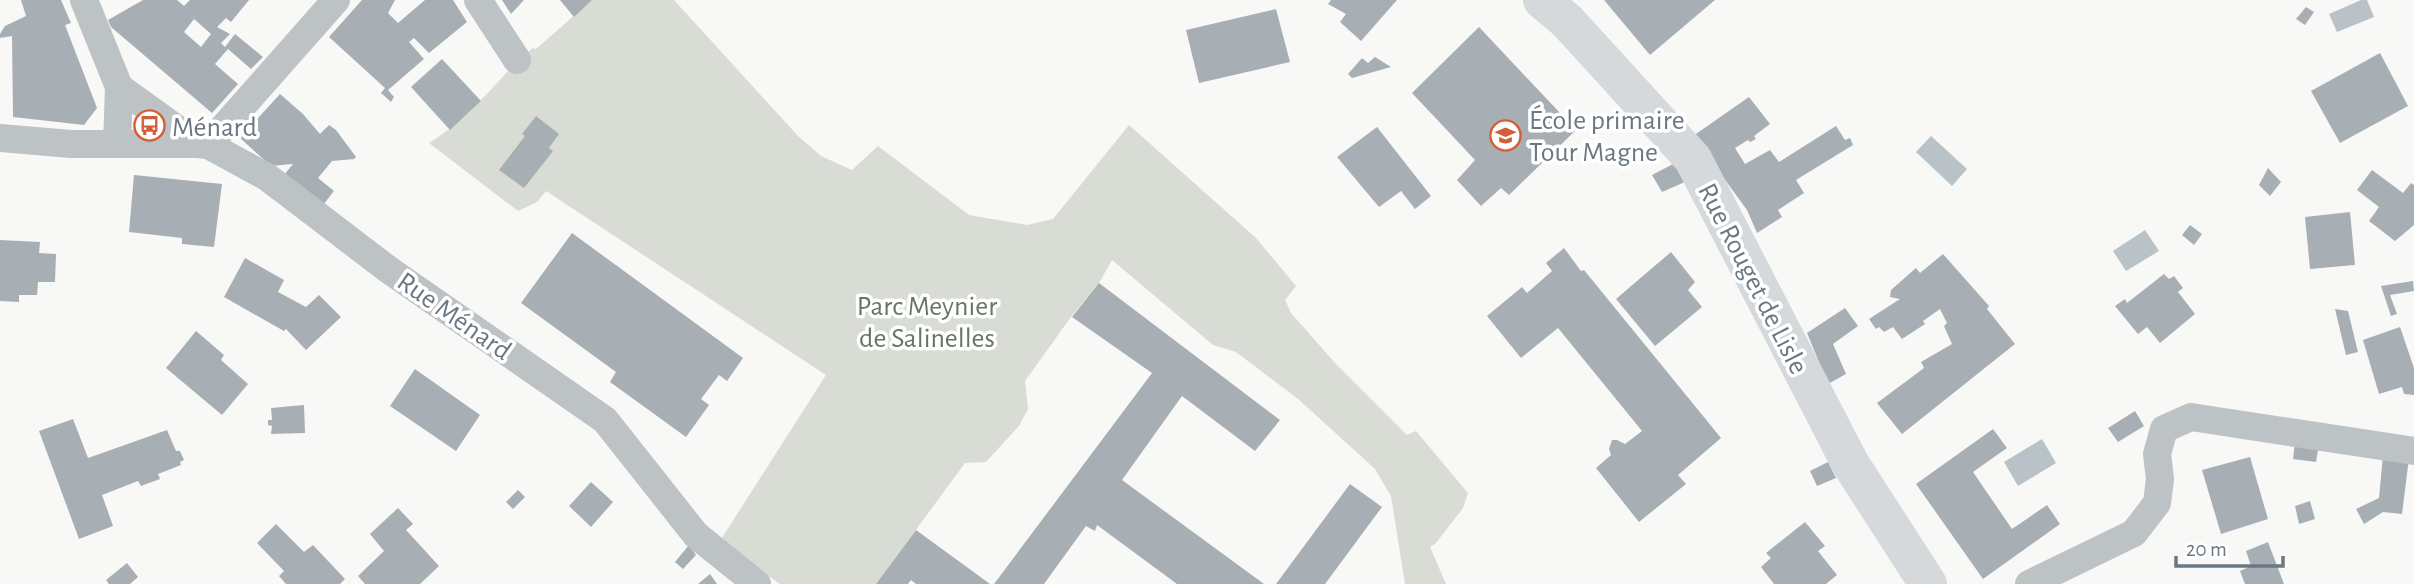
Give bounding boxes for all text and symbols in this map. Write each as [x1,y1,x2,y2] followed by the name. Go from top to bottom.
[1529,104,1685,167] place label: École primaire Tour Magne
[132,109,166,143] bus stop icon: Ménard
[172,114,257,142] place label: Ménard
[1489,118,1523,152] school or university icon: École primaire Tour Magne
[1692,179,1812,379] street label: Rue Rouget de Lisle
[392,267,516,366] street label: Rue Ménard
[857,293,997,353] park label: Parc Meynier de Salinelles
[2176,524,2283,568] scale bar
[2186,539,2227,560] text: 20 m

